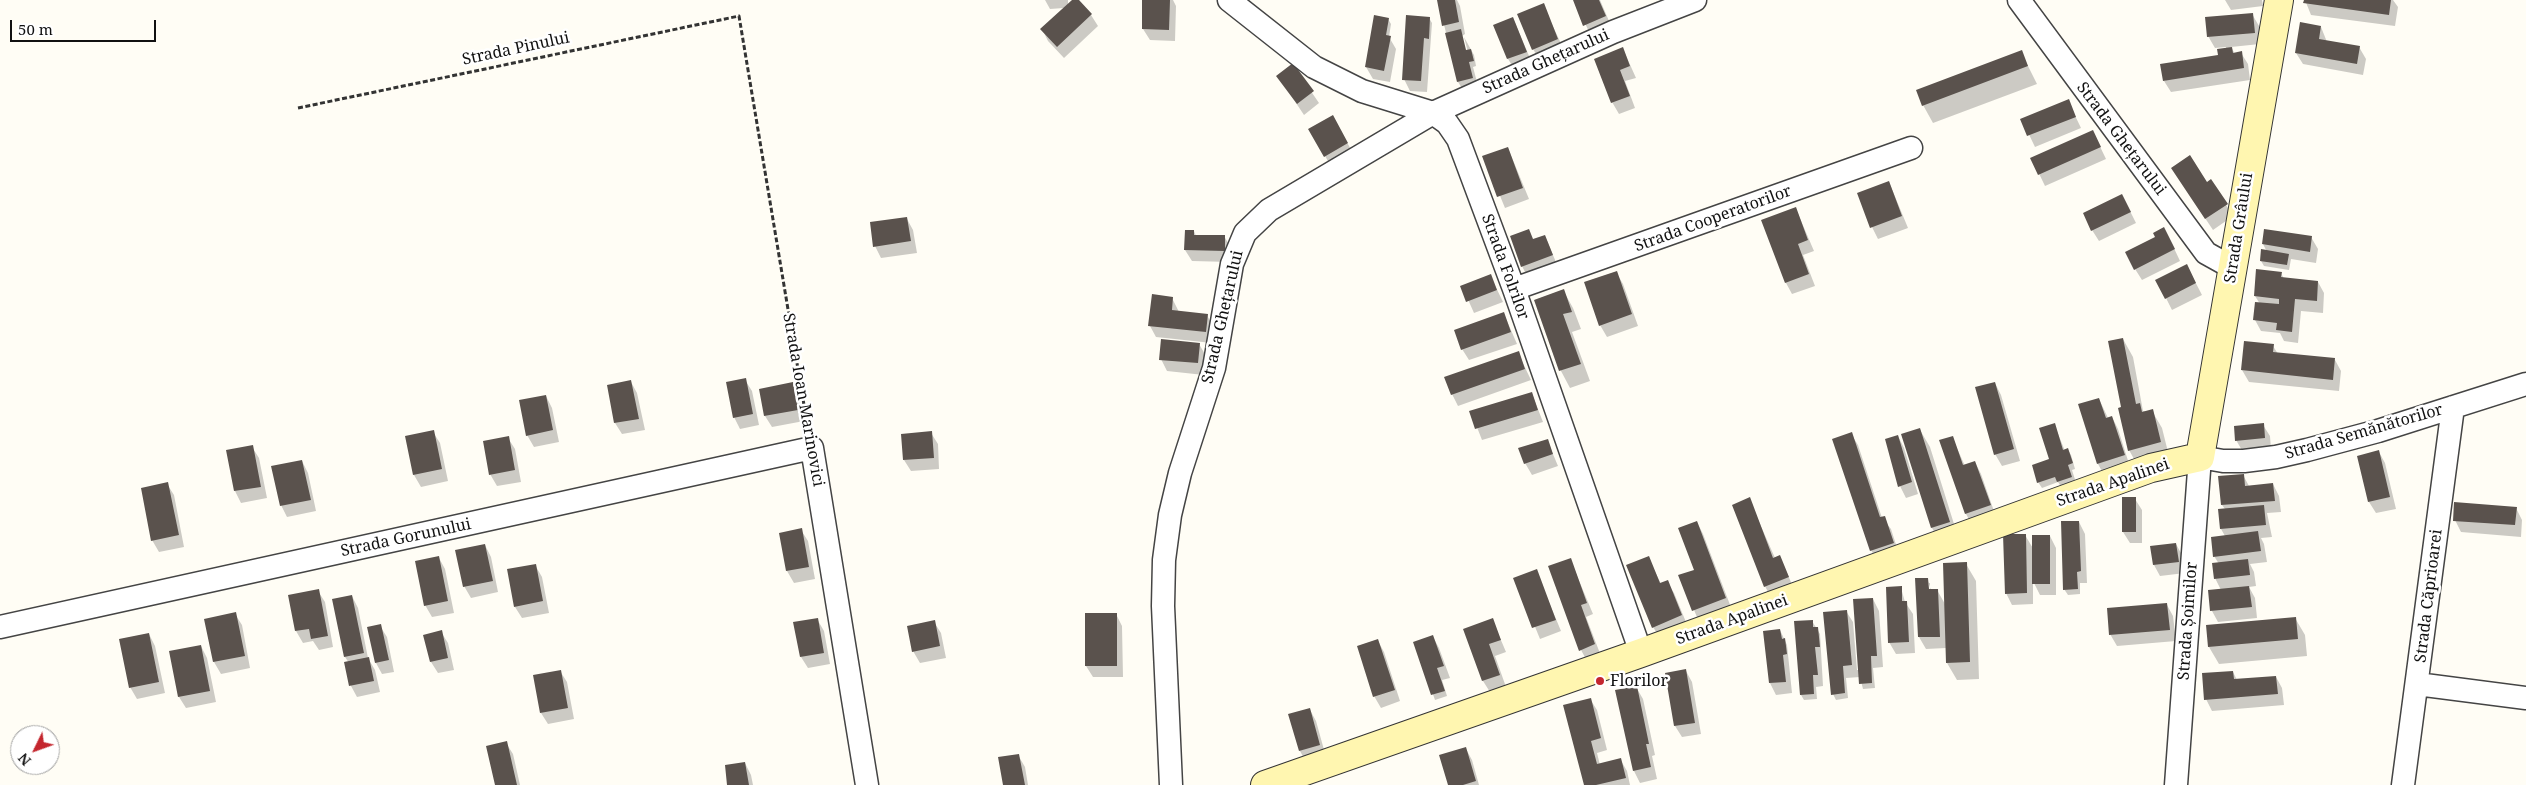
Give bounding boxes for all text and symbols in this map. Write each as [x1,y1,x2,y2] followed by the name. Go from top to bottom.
[12,10,159,42] scale bar
[18,19,53,39] text: 50 m
[1480,26,1612,98] street label: Strada Ghețarului
[461,28,571,70] street label: Strada Pinului
[2072,79,2170,199] street label: Strada Ghețarului
[2221,171,2257,285] street label: Strada Grâului
[1632,182,1794,256] street label: Strada Cooperatorilor
[1477,212,1533,322] street label: Strada Folrilor
[1198,248,1248,386] street label: Strada Ghețarului
[778,312,828,488] street label: Strada Ioan Marinovici
[2283,400,2445,464] street label: Strada Semănătorilor
[2054,455,2172,511] street label: Strada Apalinei
[339,515,473,561] street label: Strada Gorunului
[2411,528,2447,664] street label: Strada Căprioarei
[2174,561,2202,681] street label: Strada Șoimilor
[1673,591,1791,649] street label: Strada Apalinei
[1610,671,1668,691] place label: Florilor
[1594,675,1606,687] marker: Florilor
[10,725,60,775] north arrow
[13,749,35,770] text: N

